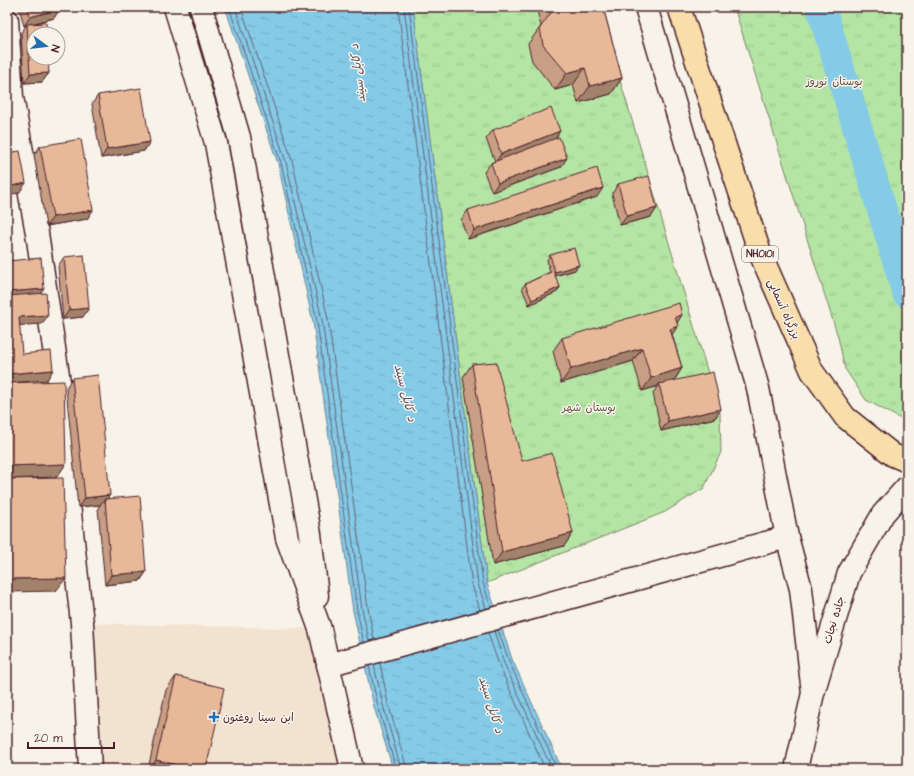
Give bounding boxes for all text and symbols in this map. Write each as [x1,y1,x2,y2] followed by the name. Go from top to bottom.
[26,26,66,66] north arrow
[47,43,63,54] text: N
[346,43,370,103] water label: د کابل سيند
[805,74,862,89] park label: بوستان نوروز
[742,246,778,262] road number: NH0101
[764,277,804,341] street label: بزرگراه آسمایی
[390,363,420,424] water label: د کابل سيند
[561,400,616,415] park label: بوستان شهر
[820,594,848,646] street label: جاده نجات
[474,674,508,736] water label: د کابل سيند
[223,710,294,725] place label: ابن سینا روغتون
[208,711,220,723] marker: ابن سینا روغتون
[28,724,114,750] scale bar
[34,730,63,747] text: 20 m

